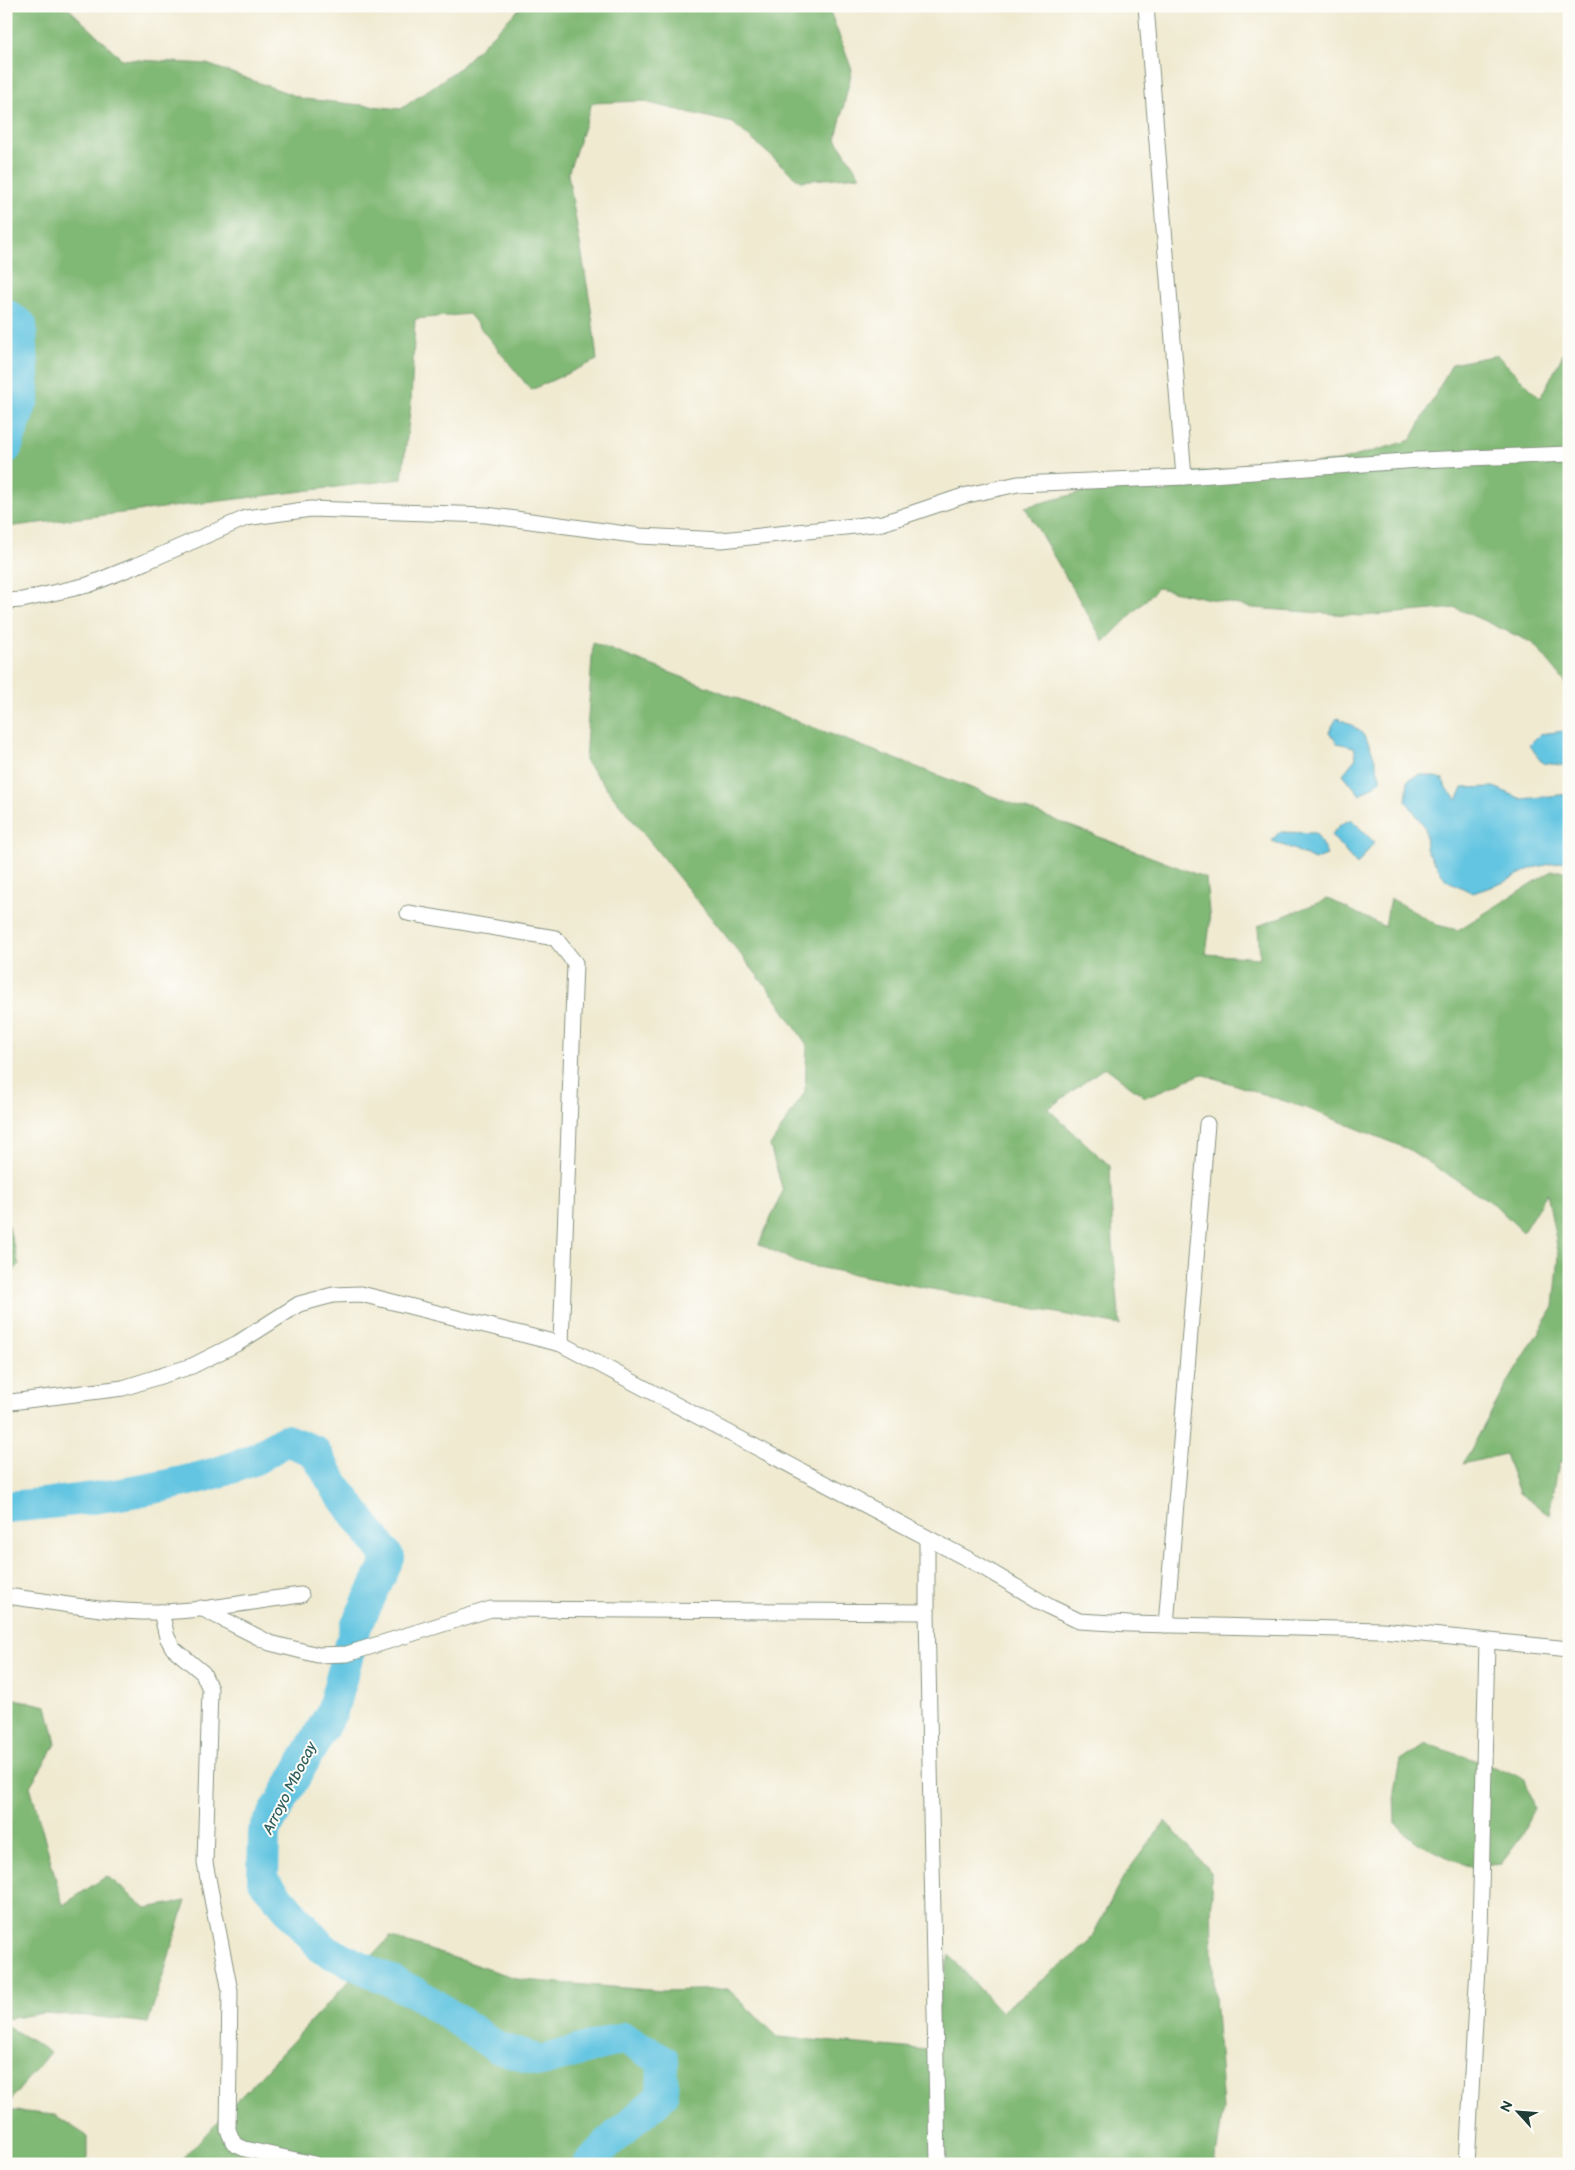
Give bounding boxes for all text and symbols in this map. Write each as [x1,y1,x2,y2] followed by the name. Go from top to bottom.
[258,1738,322,1838] water label: Arroyo Mbocay
[1492,2088,1542,2138] north arrow
[1497,2098,1517,2115] text: N

